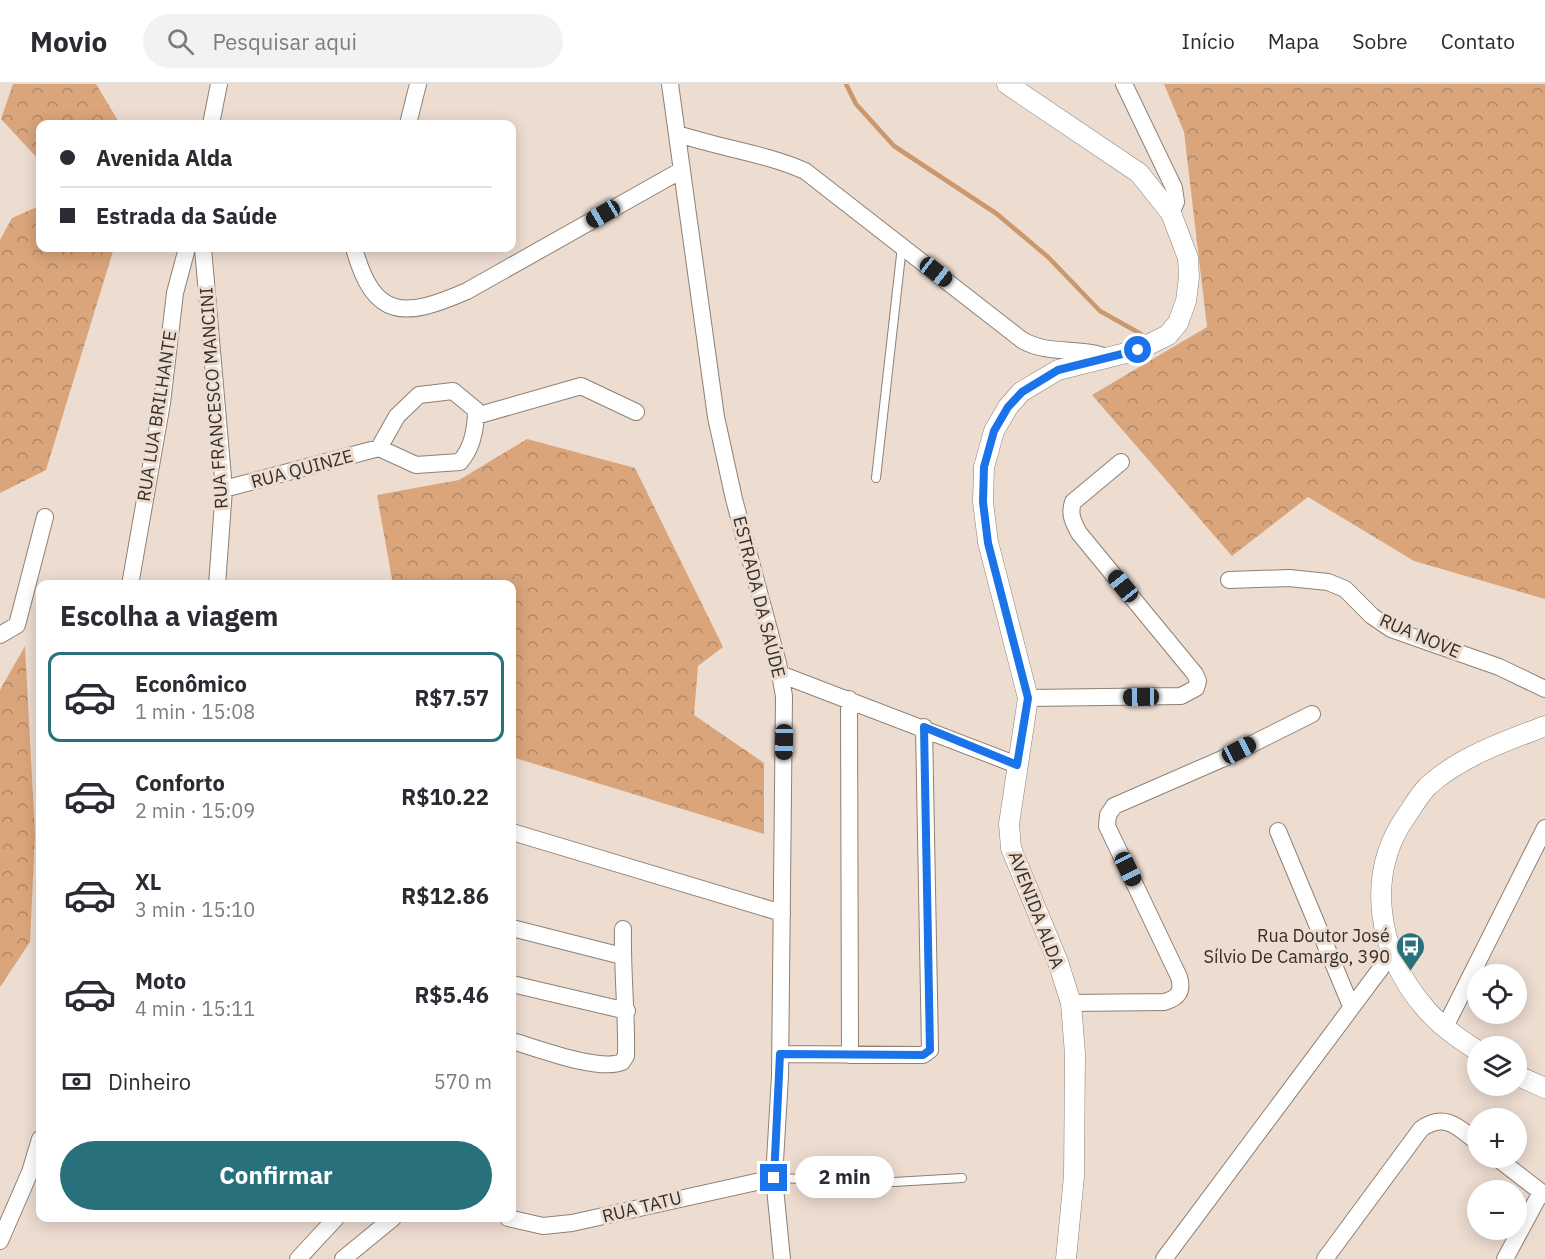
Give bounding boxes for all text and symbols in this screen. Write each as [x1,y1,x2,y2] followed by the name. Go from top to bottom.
[143,14,563,68] search box
[30,23,107,60] text: Movio
[164,25,197,58] icon: search
[212,27,357,56] text: Pesquisar aqui
[1182,27,1235,55] text: Início
[1268,27,1319,55] text: Mapa
[1352,27,1408,55] text: Sobre
[1441,27,1515,55] text: Contato
[96,143,233,172] text: Avenida Alda
[583,197,623,231] car
[96,201,277,230] text: Estrada da Saúde
[916,254,956,290] car
[194,286,233,510] street label: RUA FRANCESCO MANCINI
[132,329,181,503] street label: RUA LUA BRILHANTE
[1124,336,1151,363] route start
[248,444,355,493] street label: RUA QUINZE
[728,514,791,680] street label: ESTRADA DA SAÚDE
[1105,566,1141,606] car
[60,598,278,633] text: Escolha a viagem
[1376,608,1464,663] street label: RUA NOVE
[135,669,247,698] text: Econômico
[63,670,117,724] icon: car
[415,683,489,712] text: R$7.57
[1123,688,1159,706] car
[135,698,255,725] text: 1 min · 15:08
[775,724,793,760] car
[1219,734,1259,766] car
[135,768,225,797] text: Conforto
[63,769,117,823] icon: car
[401,782,489,811] text: R$10.22
[135,797,255,824] text: 2 min · 15:09
[1004,848,1070,972] street label: AVENIDA ALDA
[1112,849,1144,889] car
[135,867,161,896] text: XL
[63,868,117,922] icon: car
[401,881,489,910] text: R$12.86
[135,896,255,923] text: 3 min · 15:10
[1203,924,1390,968] place label: Rua Doutor José Sílvio De Camargo, 390
[1395,930,1427,972] bus stop icon: Rua Doutor José Sílvio De Camargo, 390
[1467,964,1527,1240] map controls
[1467,964,1527,1024] button: locate
[135,966,186,995] text: Moto
[63,967,117,1021] icon: car
[415,980,489,1009] text: R$5.46
[135,995,255,1022] text: 4 min · 15:11
[1467,1036,1527,1096] button: layers
[60,1065,93,1098] icon: cash
[108,1067,191,1096] text: Dinheiro
[434,1068,492,1095] text: 570 m
[1467,1108,1527,1168] button: +
[60,1141,492,1210] button: Confirmar
[795,1157,894,1199] callout: 2 min
[818,1163,871,1190] text: 2 min
[760,1164,787,1191] route end
[1467,1180,1527,1240] button: −
[600,1186,684,1227] street label: RUA TATU

